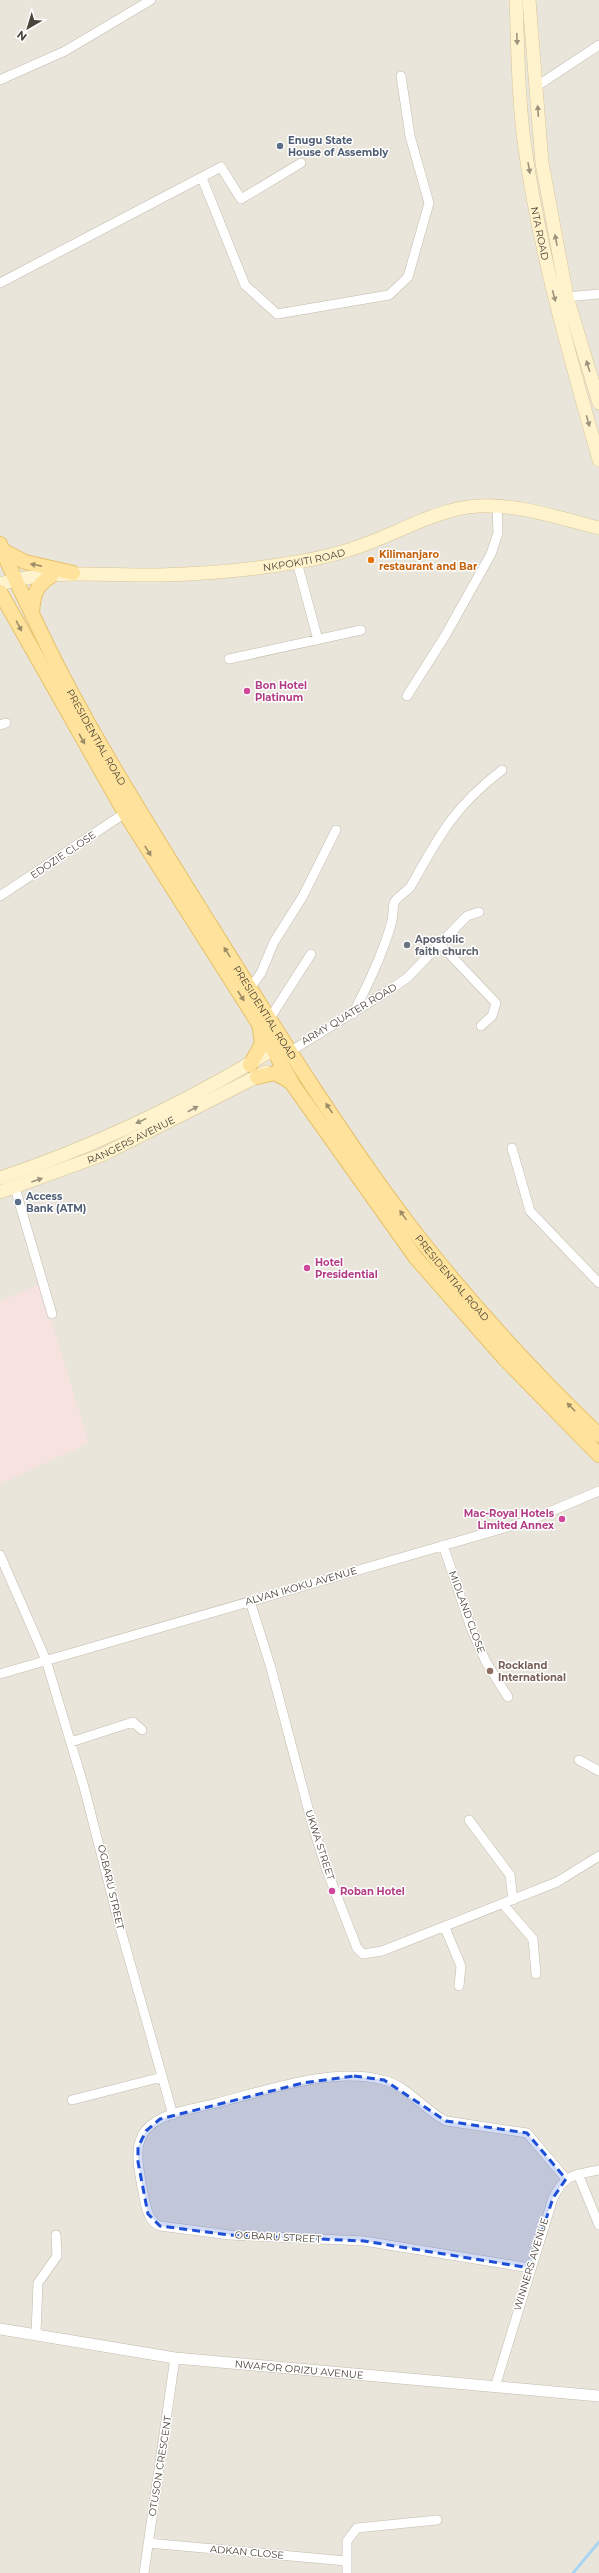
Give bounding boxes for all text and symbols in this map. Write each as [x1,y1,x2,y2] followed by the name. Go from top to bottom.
[8,8,48,48] north arrow
[14,28,30,44] text: N
[514,33,521,45] one-way arrow
[535,105,542,117] one-way arrow
[288,134,389,159] place label: Enugu State House of Assembly
[275,141,285,151] marker: Enugu State House of Assembly
[526,162,532,174] one-way arrow
[528,205,552,261] street label: NTA ROAD
[553,234,559,246] one-way arrow
[551,290,557,302] one-way arrow
[585,359,591,371] one-way arrow
[585,415,591,427] one-way arrow
[262,545,347,574] street label: NKPOKITI ROAD
[379,548,478,573] place label: Kilimanjaro restaurant and Bar
[366,555,376,565] marker: Kilimanjaro restaurant and Bar
[30,562,42,568] one-way arrow
[16,620,22,631] one-way arrow
[255,679,307,704] place label: Bon Hotel Platinum
[242,686,252,696] marker: Bon Hotel Platinum
[64,687,129,788] street label: PRESIDENTIAL ROAD
[78,734,85,745] one-way arrow
[28,828,98,882] street label: EDOZIE CLOSE
[144,846,152,856] one-way arrow
[414,933,479,958] place label: Apostolic faith church
[402,940,412,950] marker: Apostolic faith church
[224,946,231,958] one-way arrow
[231,963,300,1062] street label: PRESIDENTIAL ROAD
[299,980,399,1048] street label: ARMY QUATER ROAD
[237,991,245,1001] one-way arrow
[325,1103,333,1113] one-way arrow
[188,1106,199,1112] one-way arrow
[85,1113,177,1166] street label: RANGERS AVENUE
[135,1118,146,1124] one-way arrow
[31,1177,43,1183] one-way arrow
[25,1190,86,1215] place label: Access Bank (ATM)
[13,1197,23,1207] marker: Access Bank (ATM)
[399,1210,407,1220] one-way arrow
[413,1232,492,1324] street label: PRESIDENTIAL ROAD
[315,1256,378,1281] place label: Hotel Presidential
[302,1263,312,1273] marker: Hotel Presidential
[566,1402,576,1412] one-way arrow
[464,1507,555,1532] place label: Mac-Royal Hotels Limited Annex
[557,1514,567,1524] marker: Mac-Royal Hotels Limited Annex
[244,1564,359,1608] street label: ALVAN IKOKU AVENUE
[446,1569,488,1655] street label: MIDLAND CLOSE
[498,1659,566,1684] place label: Rockland International
[485,1666,495,1676] marker: Rockland International
[302,1808,338,1882] street label: UKWA STREET
[95,1843,127,1931] street label: OGBARU STREET
[340,1885,405,1898] place label: Roban Hotel
[327,1886,337,1896] marker: Roban Hotel
[511,2216,551,2312] street label: WINNERS AVENUE
[234,2228,322,2246] street label: OGBARU STREET
[234,2357,364,2381] street label: NWAFOR ORIZU AVENUE
[146,2414,174,2517] street label: OTUSON CRESCENT
[209,2542,285,2562] street label: ADKAN CLOSE

